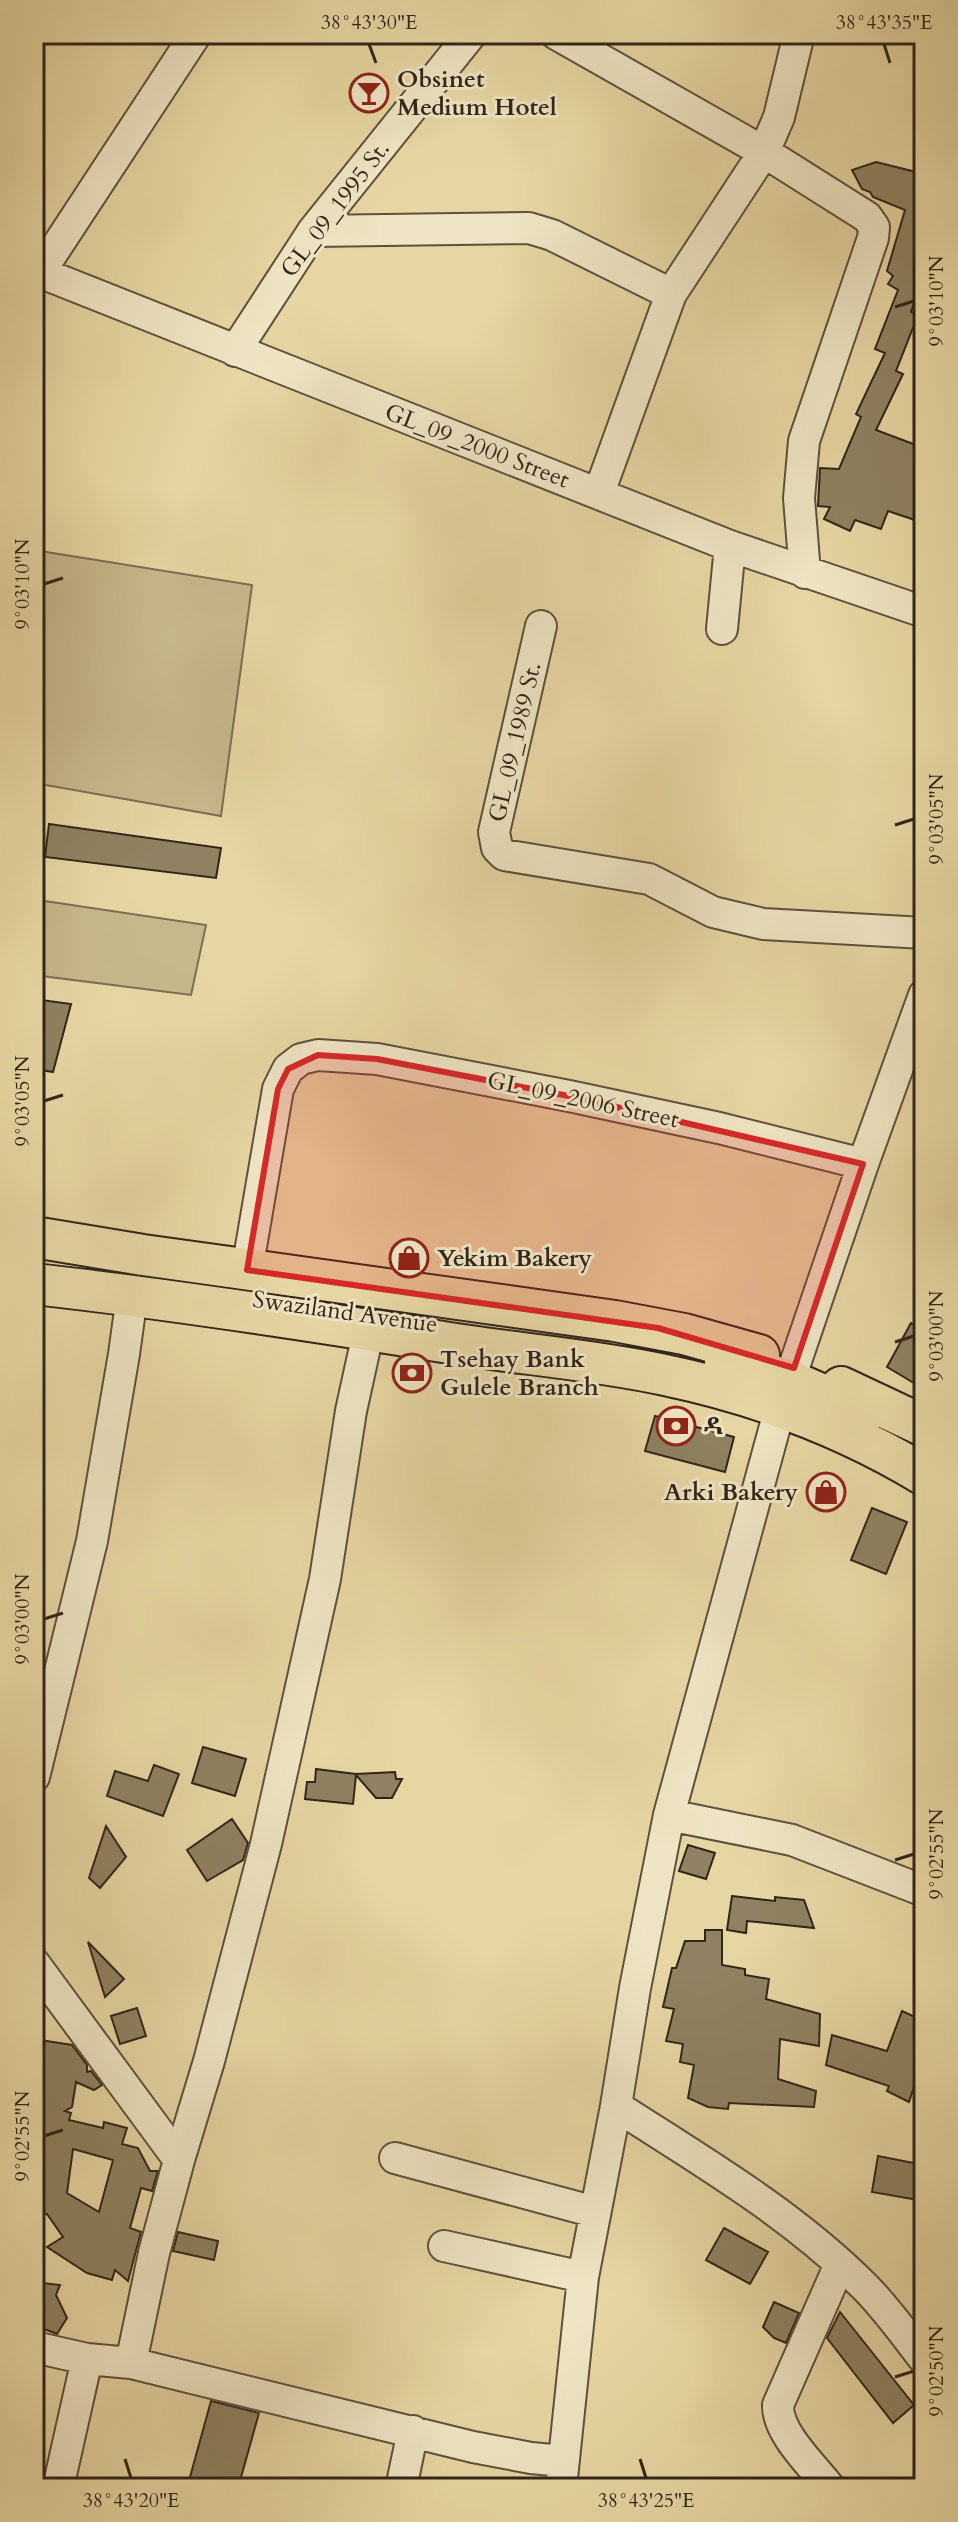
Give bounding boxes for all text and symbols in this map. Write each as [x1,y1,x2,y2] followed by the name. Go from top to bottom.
[321,9,417,36] text: 38°43'30"E
[836,9,932,36] text: 38°43'35"E
[397,63,557,124] place label: Obsinet Medium Hotel
[348,72,390,114] bar icon: Obsinet Medium Hotel
[273,134,397,284] street label: GL_09_1995 St.
[923,255,950,347] text: 9°03'10"N
[380,396,574,497] street label: GL_09_2000 Street
[9,538,36,630] text: 9°03'10"N
[481,659,549,825] street label: GL_09_1989 St.
[923,773,950,865] text: 9°03'05"N
[9,1055,36,1147] text: 9°03'05"N
[484,1064,682,1137] street label: GL_09_2006 Street
[388,1237,430,1279] shop icon: Yekim Bakery
[437,1242,592,1275] place label: Yekim Bakery
[250,1283,440,1341] street label: Swaziland Avenue
[923,1290,950,1382] text: 9°03'00"N
[440,1343,599,1404] place label: Tsehay Bank Gulele Branch
[391,1352,433,1394] bank icon: Tsehay Bank Gulele Branch
[655,1405,697,1447] bank icon: ዳ
[704,1410,723,1443] place label: ዳ
[805,1471,847,1513] shop icon: Arki Bakery
[664,1476,798,1509] place label: Arki Bakery
[9,1573,36,1665] text: 9°03'00"N
[923,1808,950,1900] text: 9°02'55"N
[9,2090,36,2182] text: 9°02'55"N
[923,2325,950,2417] text: 9°02'50"N
[83,2487,179,2514] text: 38°43'20"E
[598,2487,694,2514] text: 38°43'25"E

